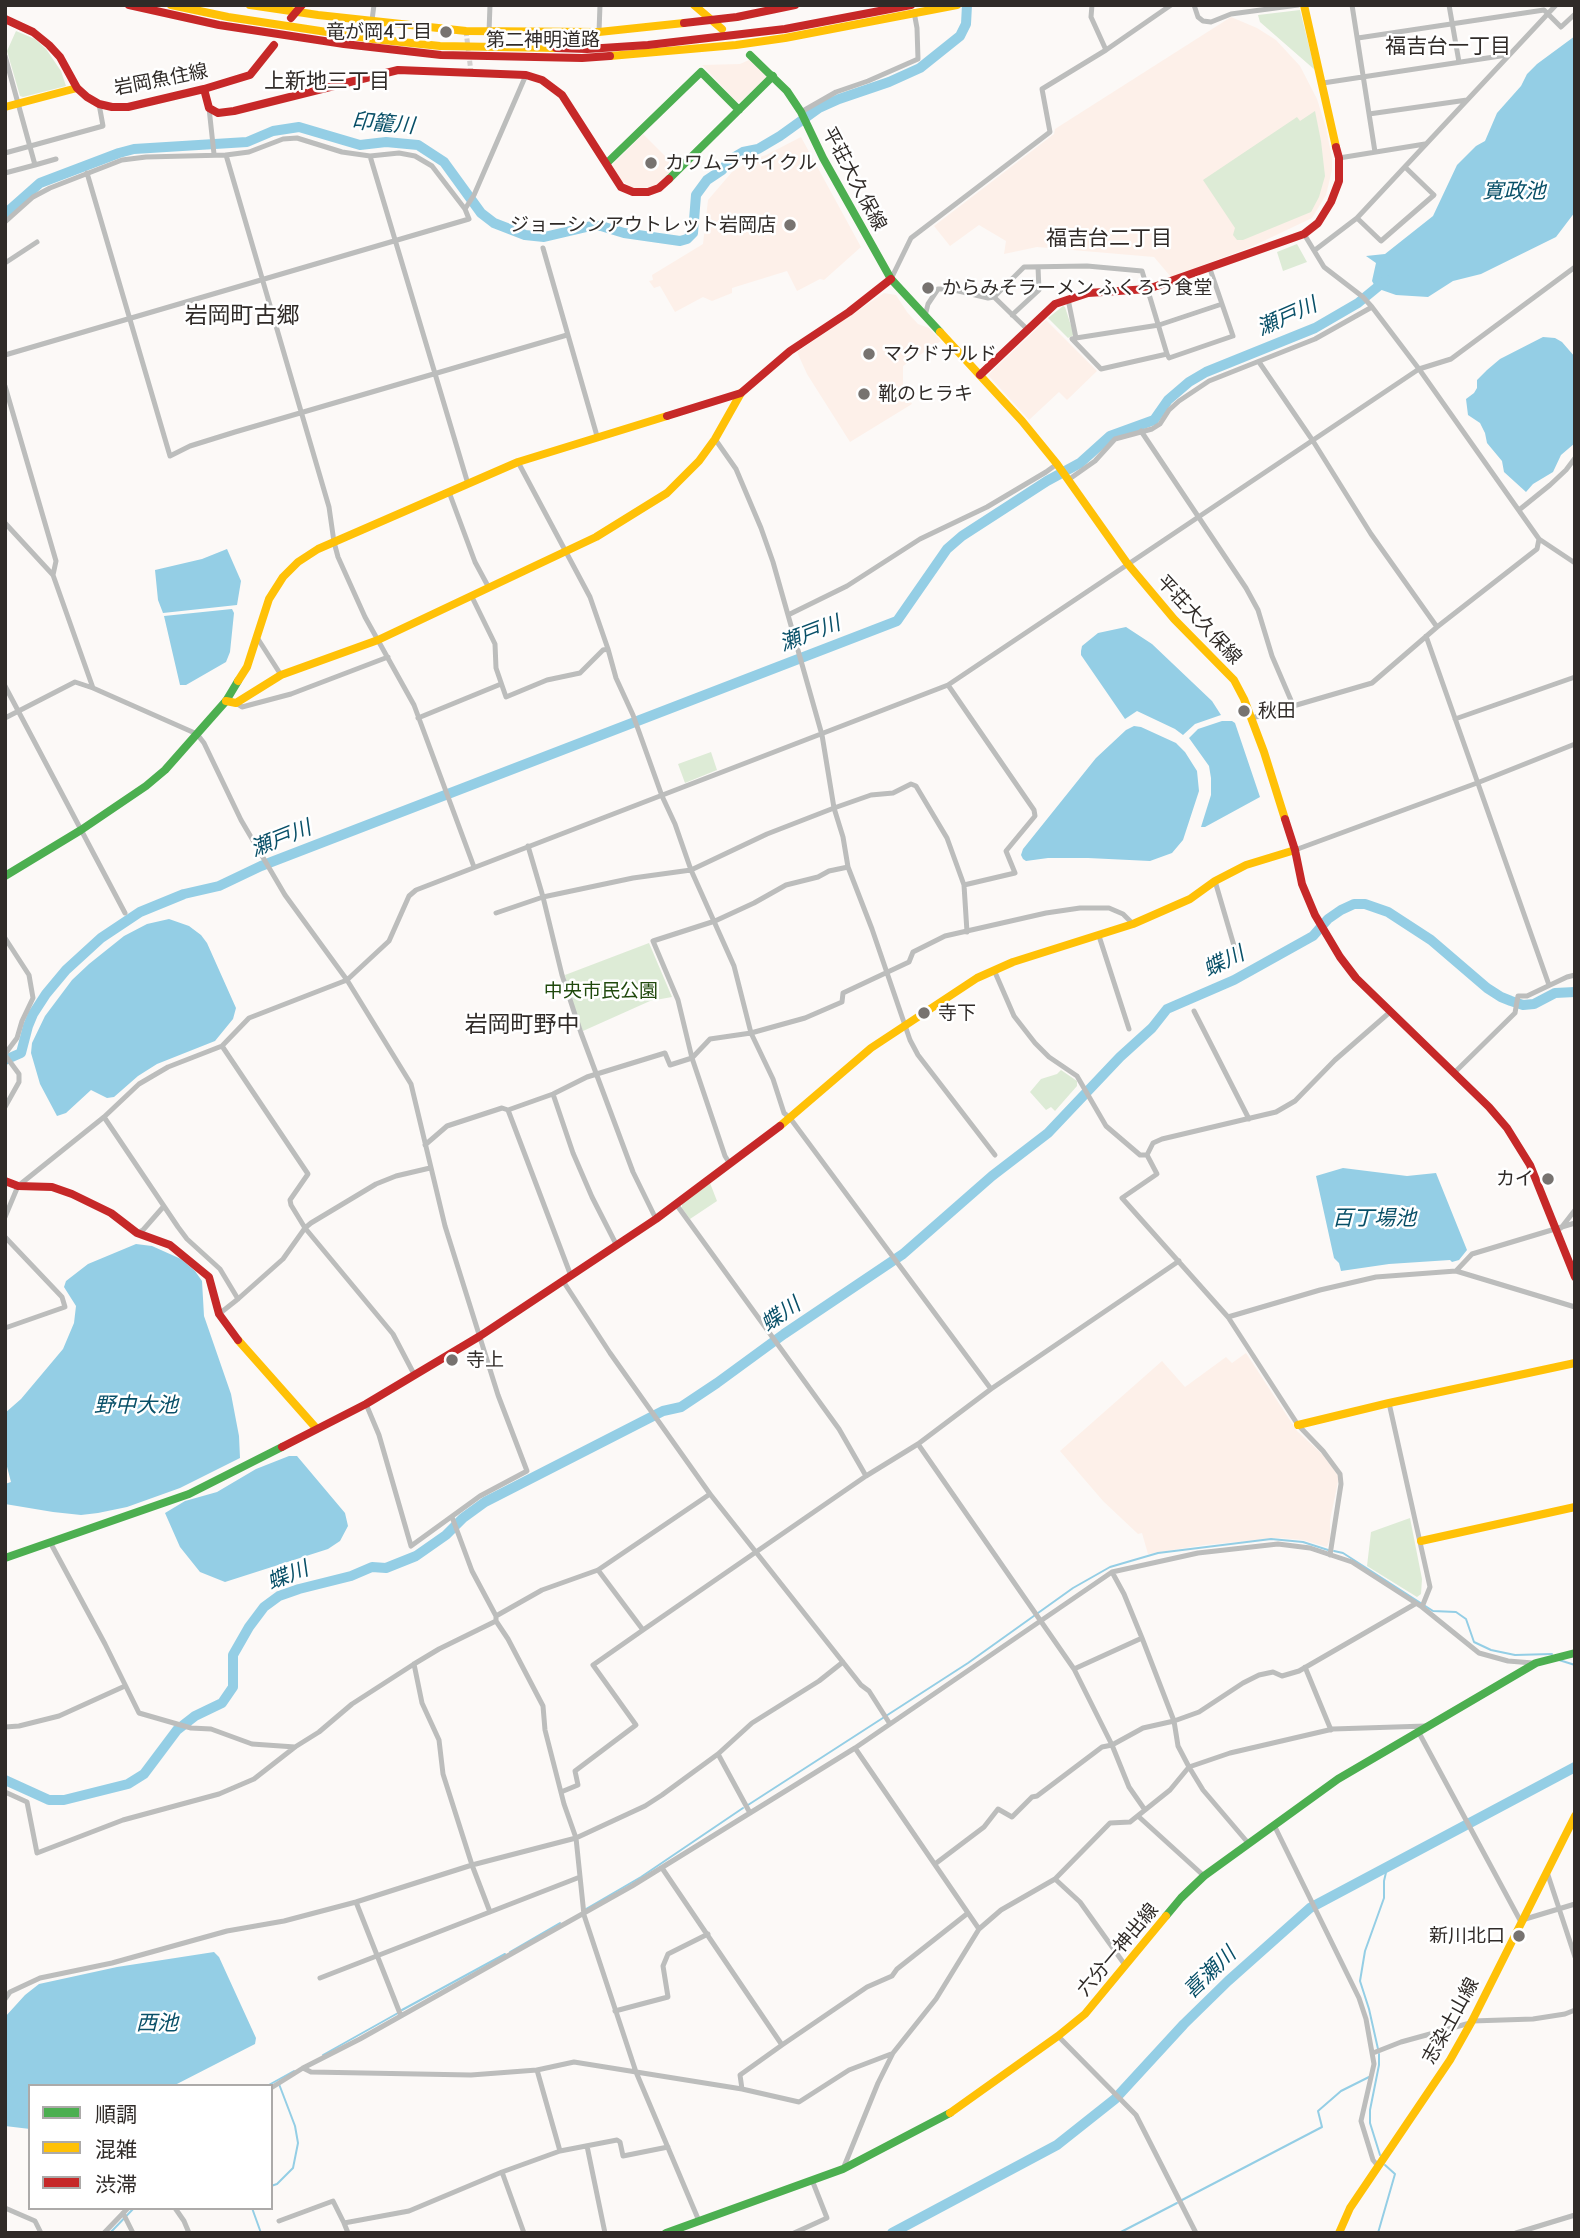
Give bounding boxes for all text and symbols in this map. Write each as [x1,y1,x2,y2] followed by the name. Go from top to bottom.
[326,21,432,43] place label: 竜が岡4丁目
[438,24,454,40] marker: 竜が岡4丁目
[486,29,600,51] street label: 第二神明道路
[1385,34,1511,60] district label: 福吉台一丁目
[112,60,210,100] street label: 岩岡魚住線
[264,69,390,95] district label: 上新地三丁目
[351,109,415,139] water label: 印籠川
[817,123,891,235] street label: 平荘大久保線
[665,152,817,174] place label: カワムラサイクル
[643,155,659,171] marker: カワムラサイクル
[1483,179,1545,205] water label: 寛政池
[510,214,776,236] place label: ジョーシンアウトレット岩岡店
[782,217,798,233] marker: ジョーシンアウトレット岩岡店
[1046,226,1172,252] district label: 福吉台二丁目
[942,277,1212,299] place label: からみそラーメン ふくろう食堂
[920,280,936,296] marker: からみそラーメン ふくろう食堂
[1253,293,1321,341] water label: 瀬戸川
[185,302,299,330] district label: 岩岡町古郷
[883,343,997,365] place label: マクドナルド
[861,346,877,362] marker: マクドナルド
[878,383,973,405] place label: 靴のヒラキ
[856,386,872,402] marker: 靴のヒラキ
[1152,571,1246,669] street label: 平荘大久保線
[776,611,844,657] water label: 瀬戸川
[1258,700,1296,722] place label: 秋田
[1236,703,1252,719] marker: 秋田
[247,816,315,862] water label: 瀬戸川
[1200,941,1248,983] water label: 蝶川
[544,980,658,1002] park label: 中央市民公園
[938,1002,976,1024] place label: 寺下
[916,1005,932,1021] marker: 寺下
[465,1011,579,1039] district label: 岩岡町野中
[1496,1168,1534,1190] place label: カイ
[1540,1171,1556,1187] marker: カイ
[1332,1206,1416,1232] water label: 百丁場池
[757,1293,805,1337] water label: 蝶川
[466,1349,504,1371] place label: 寺上
[444,1352,460,1368] marker: 寺上
[94,1393,178,1419] water label: 野中大池
[264,1556,312,1596] water label: 蝶川
[1073,1899,1163,2001] street label: 六分一神出線
[1429,1925,1505,1947] place label: 新川北口
[1511,1928,1527,1944] marker: 新川北口
[1179,1942,1241,2004] water label: 喜瀬川
[1418,1974,1484,2068] street label: 志染土山線
[136,2011,178,2037] water label: 西池
[28,2084,273,2210] legend
[95,2102,137,2127] text: 順調
[95,2137,137,2162] text: 混雑
[95,2172,137,2197] text: 渋滞

